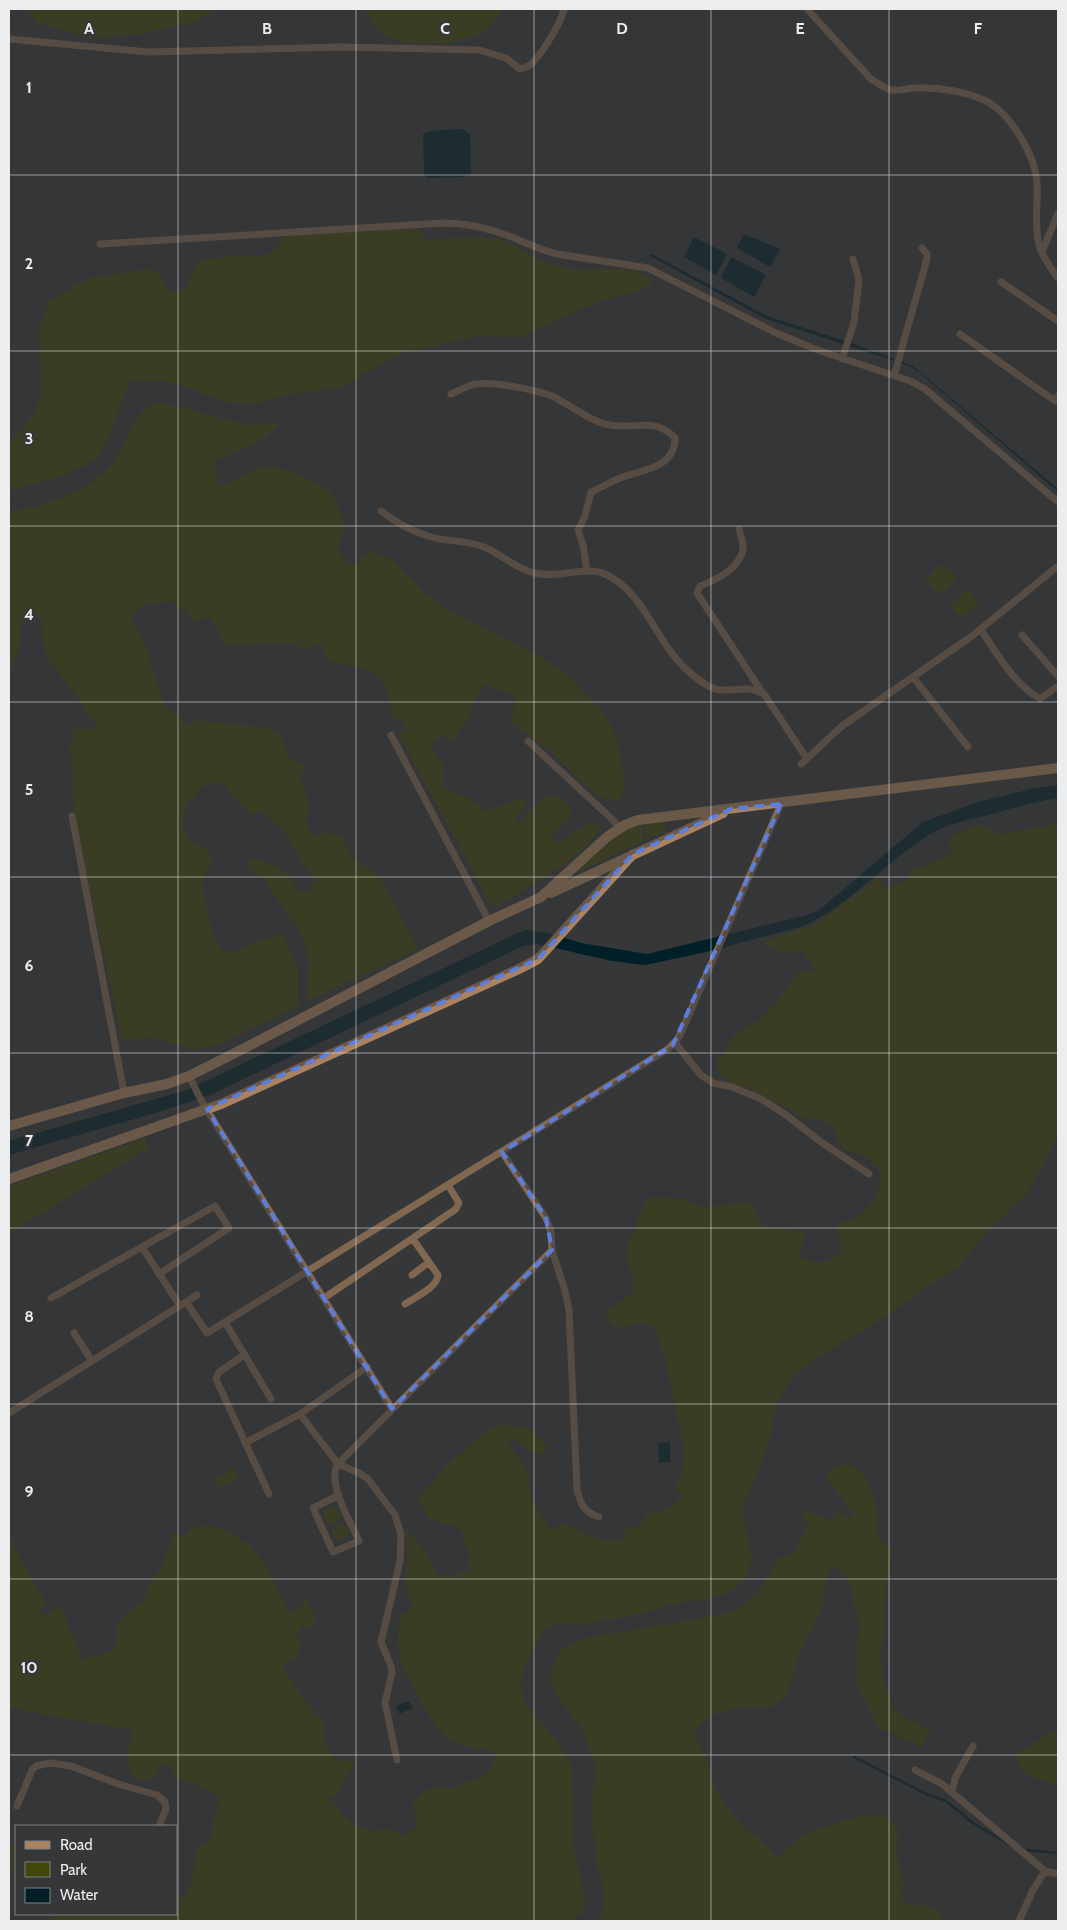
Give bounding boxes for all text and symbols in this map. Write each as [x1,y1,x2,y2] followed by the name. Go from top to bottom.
[84,19,94,38] text: A
[262,19,272,38] text: B
[440,19,450,38] text: C
[616,19,628,38] text: D
[795,19,805,38] text: E
[974,19,983,38] text: F
[26,78,32,97] text: 1
[25,254,33,273] text: 2
[25,429,33,448] text: 3
[24,605,34,624] text: 4
[25,780,33,799] text: 5
[25,956,34,975] text: 6
[25,1131,34,1150] text: 7
[24,1307,34,1326] text: 8
[25,1482,34,1501] text: 9
[20,1658,38,1677] text: 10
[15,1825,178,1915] legend
[60,1836,93,1854] text: Road
[60,1861,87,1879] text: Park
[60,1886,98,1904] text: Water

